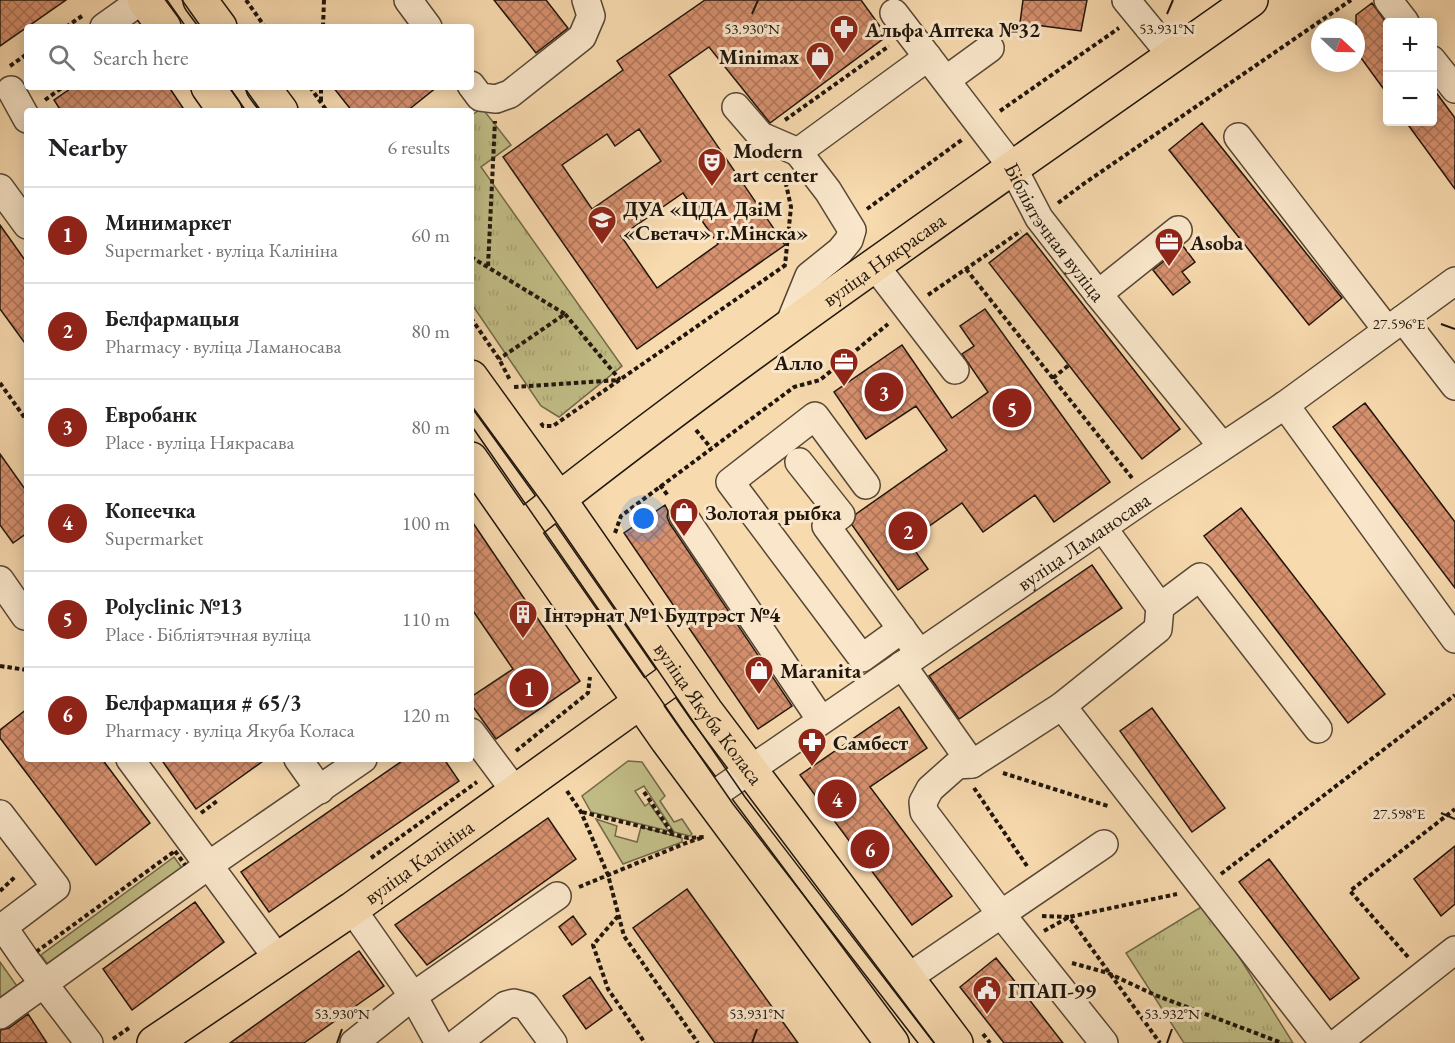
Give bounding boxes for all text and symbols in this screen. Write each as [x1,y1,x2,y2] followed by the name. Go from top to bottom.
[828,13,860,55] pharmacy icon: Альфа Аптека №32
[864,16,1040,43] place label: Альфа Аптека №32
[1311,18,1365,72] north arrow
[1383,18,1437,126] map controls
[1383,18,1437,72] button: +
[724,19,780,38] text: 53.930°N
[1139,19,1195,38] text: 53.931°N
[24,24,474,90] search box
[804,40,836,82] shop icon: Minimax
[45,41,78,74] icon: search
[93,43,188,72] text: Search here
[719,43,799,70] place label: Minimax
[1383,72,1437,126] button: −
[48,130,128,164] text: Nearby
[387,134,450,160] text: 6 results
[733,137,818,188] place label: Modern art center
[696,146,728,188] theatre icon: Modern art center
[999,157,1112,307] street label: Бібліятэчная вуліца
[623,195,808,246] place label: ДУА «ЦДА ДзіМ «Светач» г.Мінска»
[586,204,618,246] school or university icon: ДУА «ЦДА ДзіМ «Светач» г.Мінска»
[816,206,951,312] street label: вуліца Някрасава
[105,208,231,237] text: Минимаркет
[62,222,73,248] text: 1
[411,222,450,248] text: 60 m
[1153,226,1185,268] office icon: Asoba
[1189,229,1244,256] place label: Asoba
[105,237,338,263] text: Supermarket · вуліца Калініна
[105,304,240,333] text: Белфармацыя
[1373,314,1426,333] text: 27.596°E
[62,318,73,344] text: 2
[411,318,450,344] text: 80 m
[105,333,342,359] text: Pharmacy · вуліца Ламаносава
[828,346,860,388] office icon: Алло
[773,349,823,376] place label: Алло
[864,370,904,414] pin: 3
[992,386,1032,430] pin: 5
[105,400,197,429] text: Евробанк
[62,414,73,440] text: 3
[411,414,450,440] text: 80 m
[105,429,295,455] text: Place · вуліца Някрасава
[1011,485,1156,596] street label: вуліца Ламаносава
[105,496,196,525] text: Копеечка
[668,496,700,538] shop icon: Золотая рыбка
[705,499,842,526] place label: Золотая рыбка
[629,504,658,533] your location
[888,508,928,554] pin: 2
[62,510,73,536] text: 4
[402,510,450,536] text: 100 m
[105,525,203,551] text: Supermarket
[105,592,243,621] text: Polyclinic №13
[507,598,539,640] building icon: Інтэрнат №1 Будтрэст №4
[544,601,781,628] place label: Інтэрнат №1 Будтрэст №4
[62,606,73,632] text: 5
[402,606,450,632] text: 110 m
[105,621,311,647] text: Place · Бібліятэчная вуліца
[649,636,770,790] street label: вуліца Якуба Коласа
[743,654,775,696] shop icon: Maranita
[780,657,862,684] place label: Maranita
[510,666,548,710] pin: 1
[105,688,302,717] text: Белфармация # 65/3
[62,702,73,728] text: 6
[402,702,450,728] text: 120 m
[105,717,355,743] text: Pharmacy · вуліца Якуба Коласа
[796,726,828,768] pharmacy icon: Самбест
[833,729,909,756] place label: Самбест
[818,776,856,822] pin: 4
[1373,804,1426,823] text: 27.598°E
[358,812,479,910] street label: вуліца Калініна
[850,826,890,872] pin: 6
[971,974,1003,1016] public building icon: ГПАП-99
[1008,977,1096,1004] place label: ГПАП-99
[314,1004,370,1023] text: 53.930°N
[729,1004,785,1023] text: 53.931°N
[1144,1004,1200,1023] text: 53.932°N

